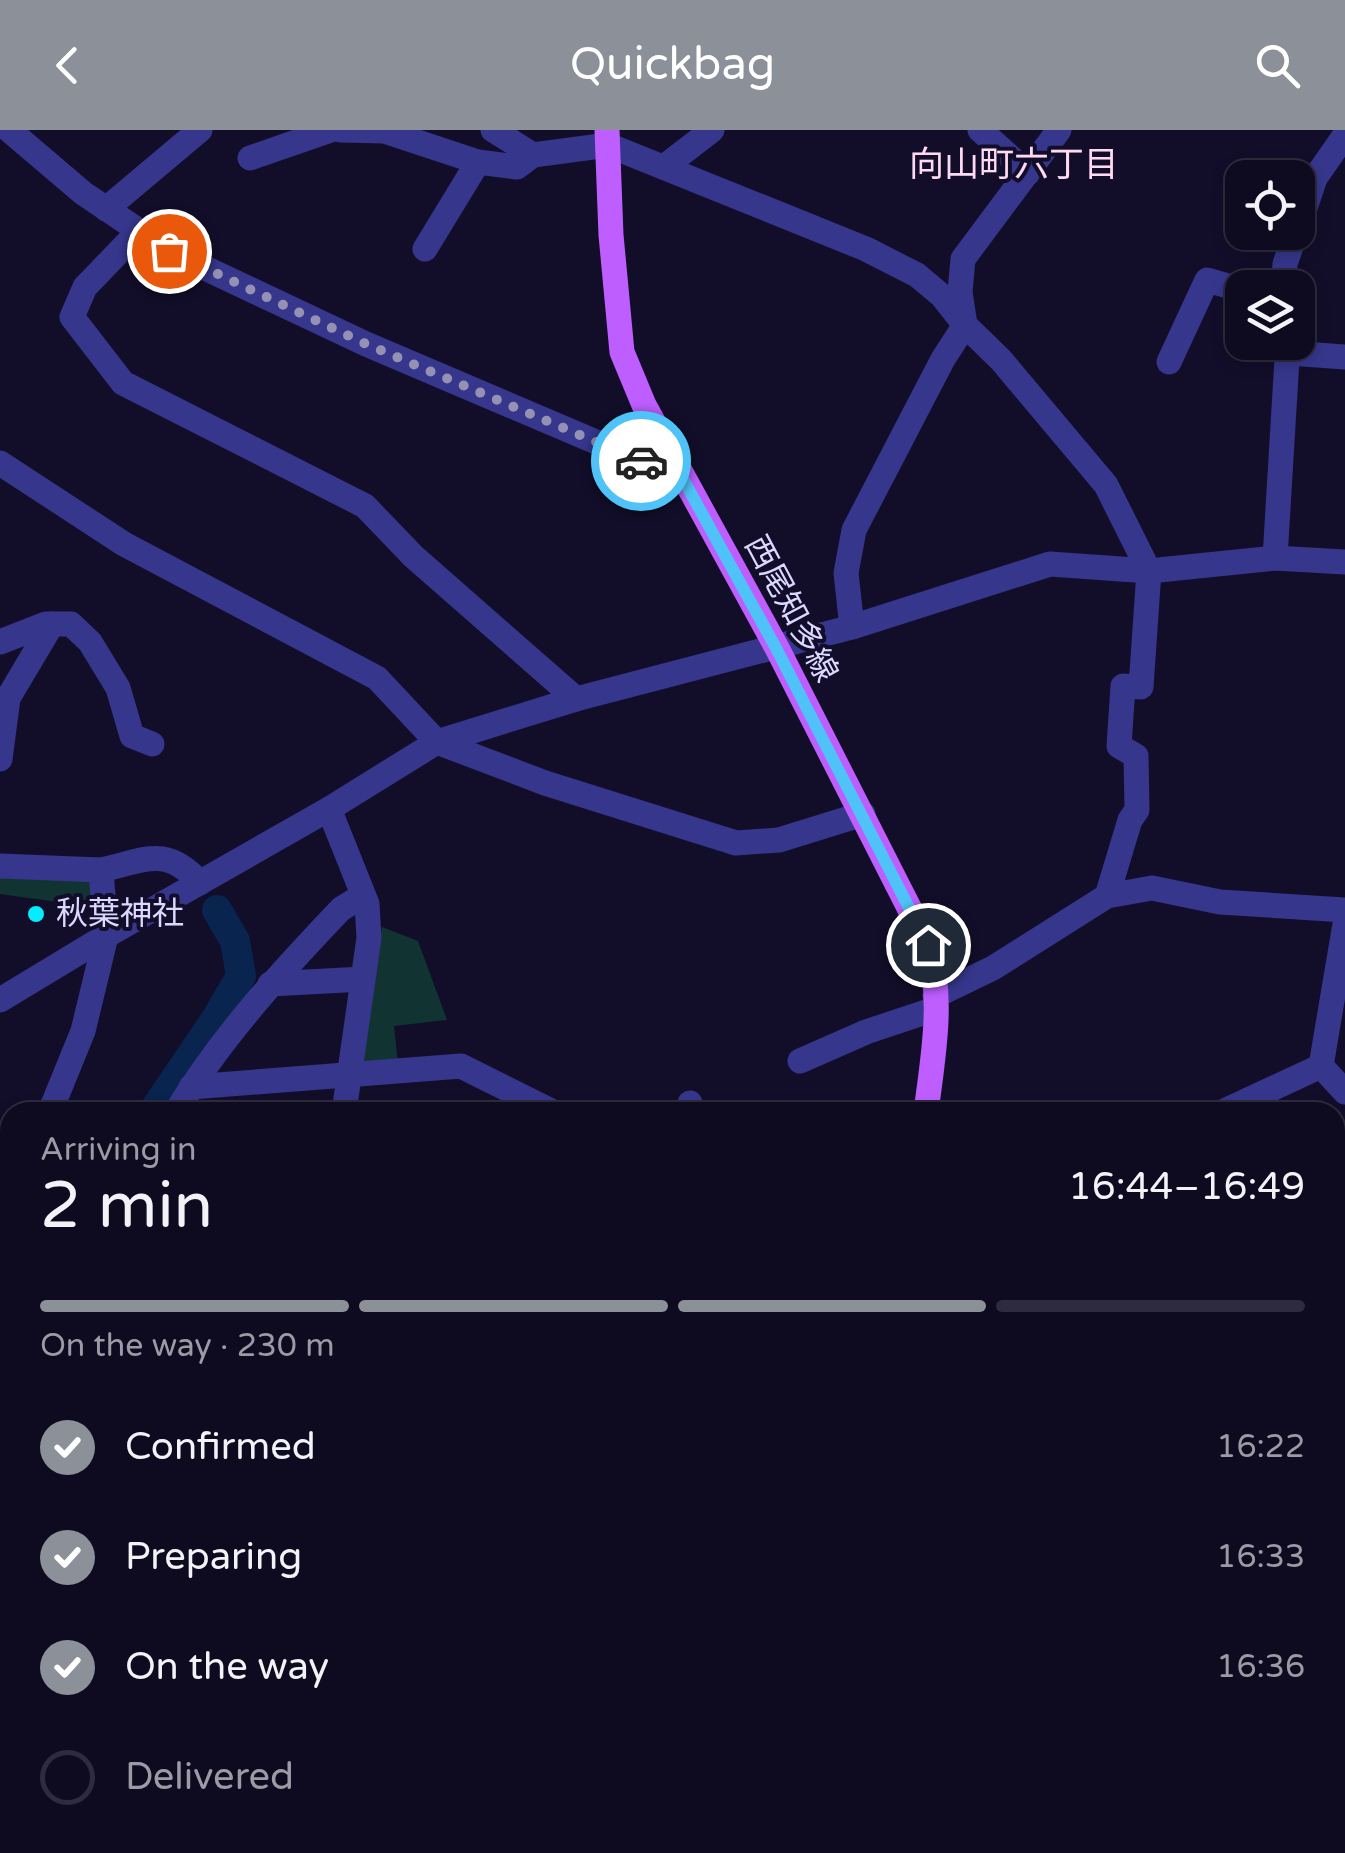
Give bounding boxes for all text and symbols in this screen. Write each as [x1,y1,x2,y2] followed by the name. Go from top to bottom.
[40,38,95,93] icon: back
[570,38,775,92] text: Quickbag
[1250,38,1305,93] icon: search
[909,144,1119,186] district label: 向山町六丁目
[1225,160,1315,360] map controls
[1225,160,1315,250] button: locate
[127,209,212,294] pin
[142,224,197,279] icon: bag
[1225,270,1315,360] button: layers
[591,411,691,511] courier
[614,434,669,489] icon: car
[737,529,845,689] street label: 西尾知多線
[56,895,184,933] place label: 秋葉神社
[25,903,47,925] marker: 秋葉神社
[886,903,971,988] pin
[901,918,956,973] icon: home
[40,1131,197,1169] text: Arriving in
[1068,1164,1305,1210] text: 16:44–16:49
[40,1167,213,1246] text: 2 min
[40,1327,335,1365] text: On the way · 230 m
[40,1420,95,1475] icon: check
[125,1424,316,1470] text: Confirmed
[1216,1428,1305,1466] text: 16:22
[40,1530,95,1585] icon: check
[125,1534,302,1580] text: Preparing
[1216,1538,1305,1576] text: 16:33
[40,1640,95,1695] icon: check
[125,1644,329,1690] text: On the way
[1216,1648,1305,1686] text: 16:36
[125,1754,294,1800] text: Delivered

